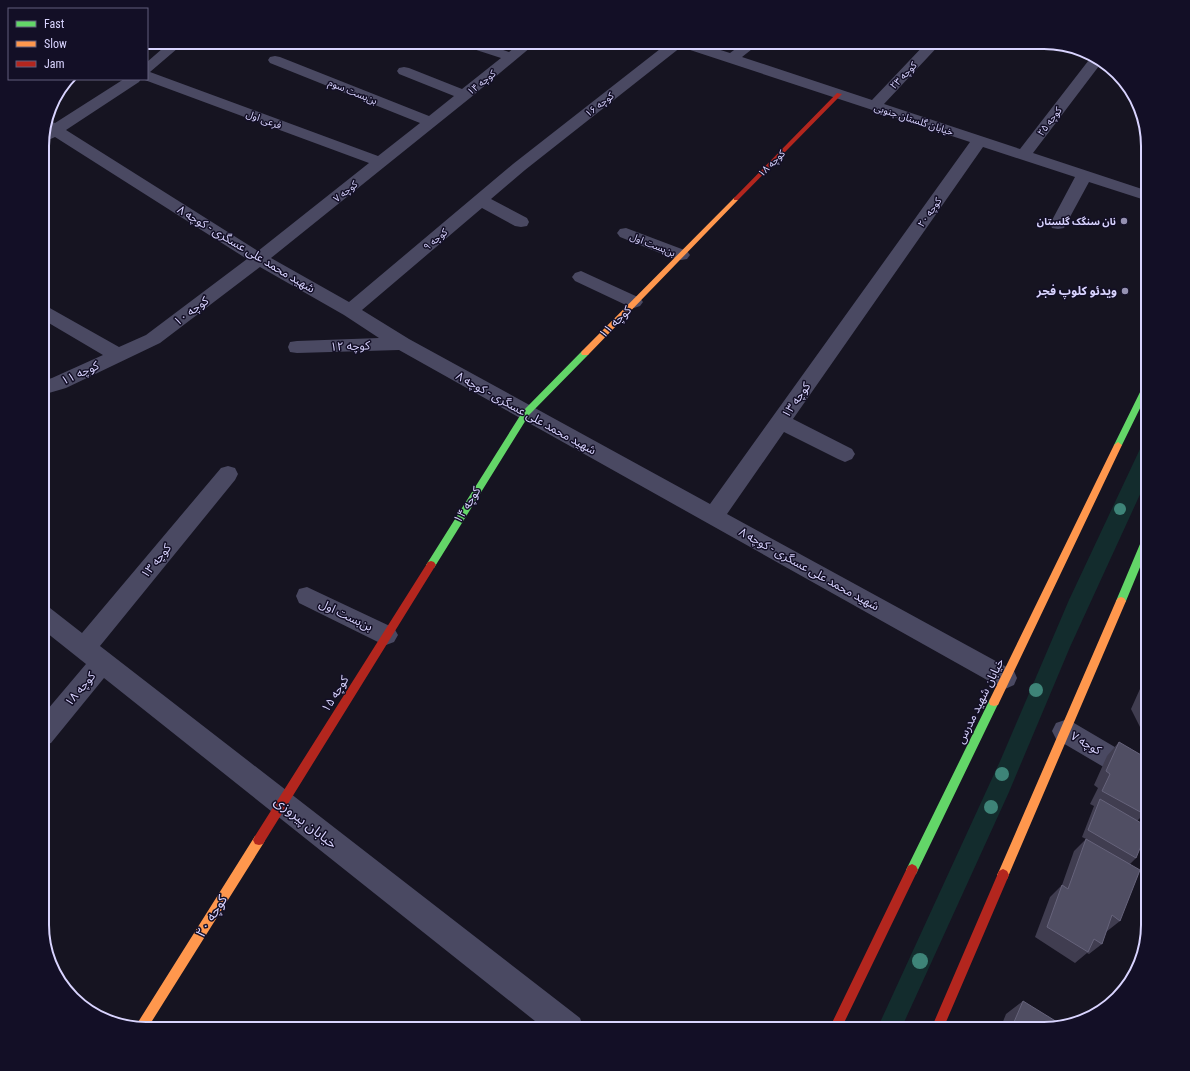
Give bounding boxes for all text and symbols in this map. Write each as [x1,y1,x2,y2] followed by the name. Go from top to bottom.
[8,8,148,80] legend
[44,17,65,31] text: Fast
[44,37,67,51] text: Slow
[44,57,65,71] text: Jam
[888,59,920,92] street label: کوچه ۲۳
[465,67,499,98] street label: کوچه ۱۴
[326,77,379,109] street label: بن‌بست سوم
[583,89,617,120] street label: کوچه ۱۶
[872,101,955,138] street label: خیابان گلستان جنوبی
[1035,104,1065,139] street label: کوچه ۲۵
[244,108,283,132] street label: فرعی اول
[756,147,788,180] street label: کوچه ۱۸
[331,178,361,205] street label: کوچه ۷
[915,195,945,230] street label: کوچه ۲۰
[174,202,317,297] street label: شهید محمد علی عسگری - کوچه ۸
[1037,216,1116,228] place label: نان سنگک گلستان
[1119,216,1129,226] marker: نان سنگک گلستان
[421,226,451,253] street label: کوچه ۹
[628,230,678,260] street label: بن‌بست اول
[1036,284,1117,300] place label: ویدئو کلوپ فجر
[1120,286,1130,296] marker: ویدئو کلوپ فجر
[171,293,213,329] street label: کوچه ۱۰
[596,302,636,342] street label: کوچه ۱۱
[330,338,371,355] street label: کوچه ۱۲
[59,358,102,389] street label: کوچه ۱۱
[453,369,599,458] street label: شهید محمد علی عسگری - کوچه ۸
[779,379,815,421] street label: کوچه ۱۳
[450,483,485,526] street label: کوچه ۱۴
[736,525,882,614] street label: شهید محمد علی عسگری - کوچه ۸
[138,540,175,582] street label: کوچه ۱۳
[317,596,375,634] street label: بن‌بست اول
[953,656,1007,746] street label: خیابان شهید مدرس
[62,668,100,709] street label: کوچه ۱۸
[318,672,353,715] street label: کوچه ۱۵
[1068,729,1105,759] street label: کوچه ۷
[270,793,341,853] street label: خیابان پیروزی
[192,892,232,941] street label: کوچه ۲۰

